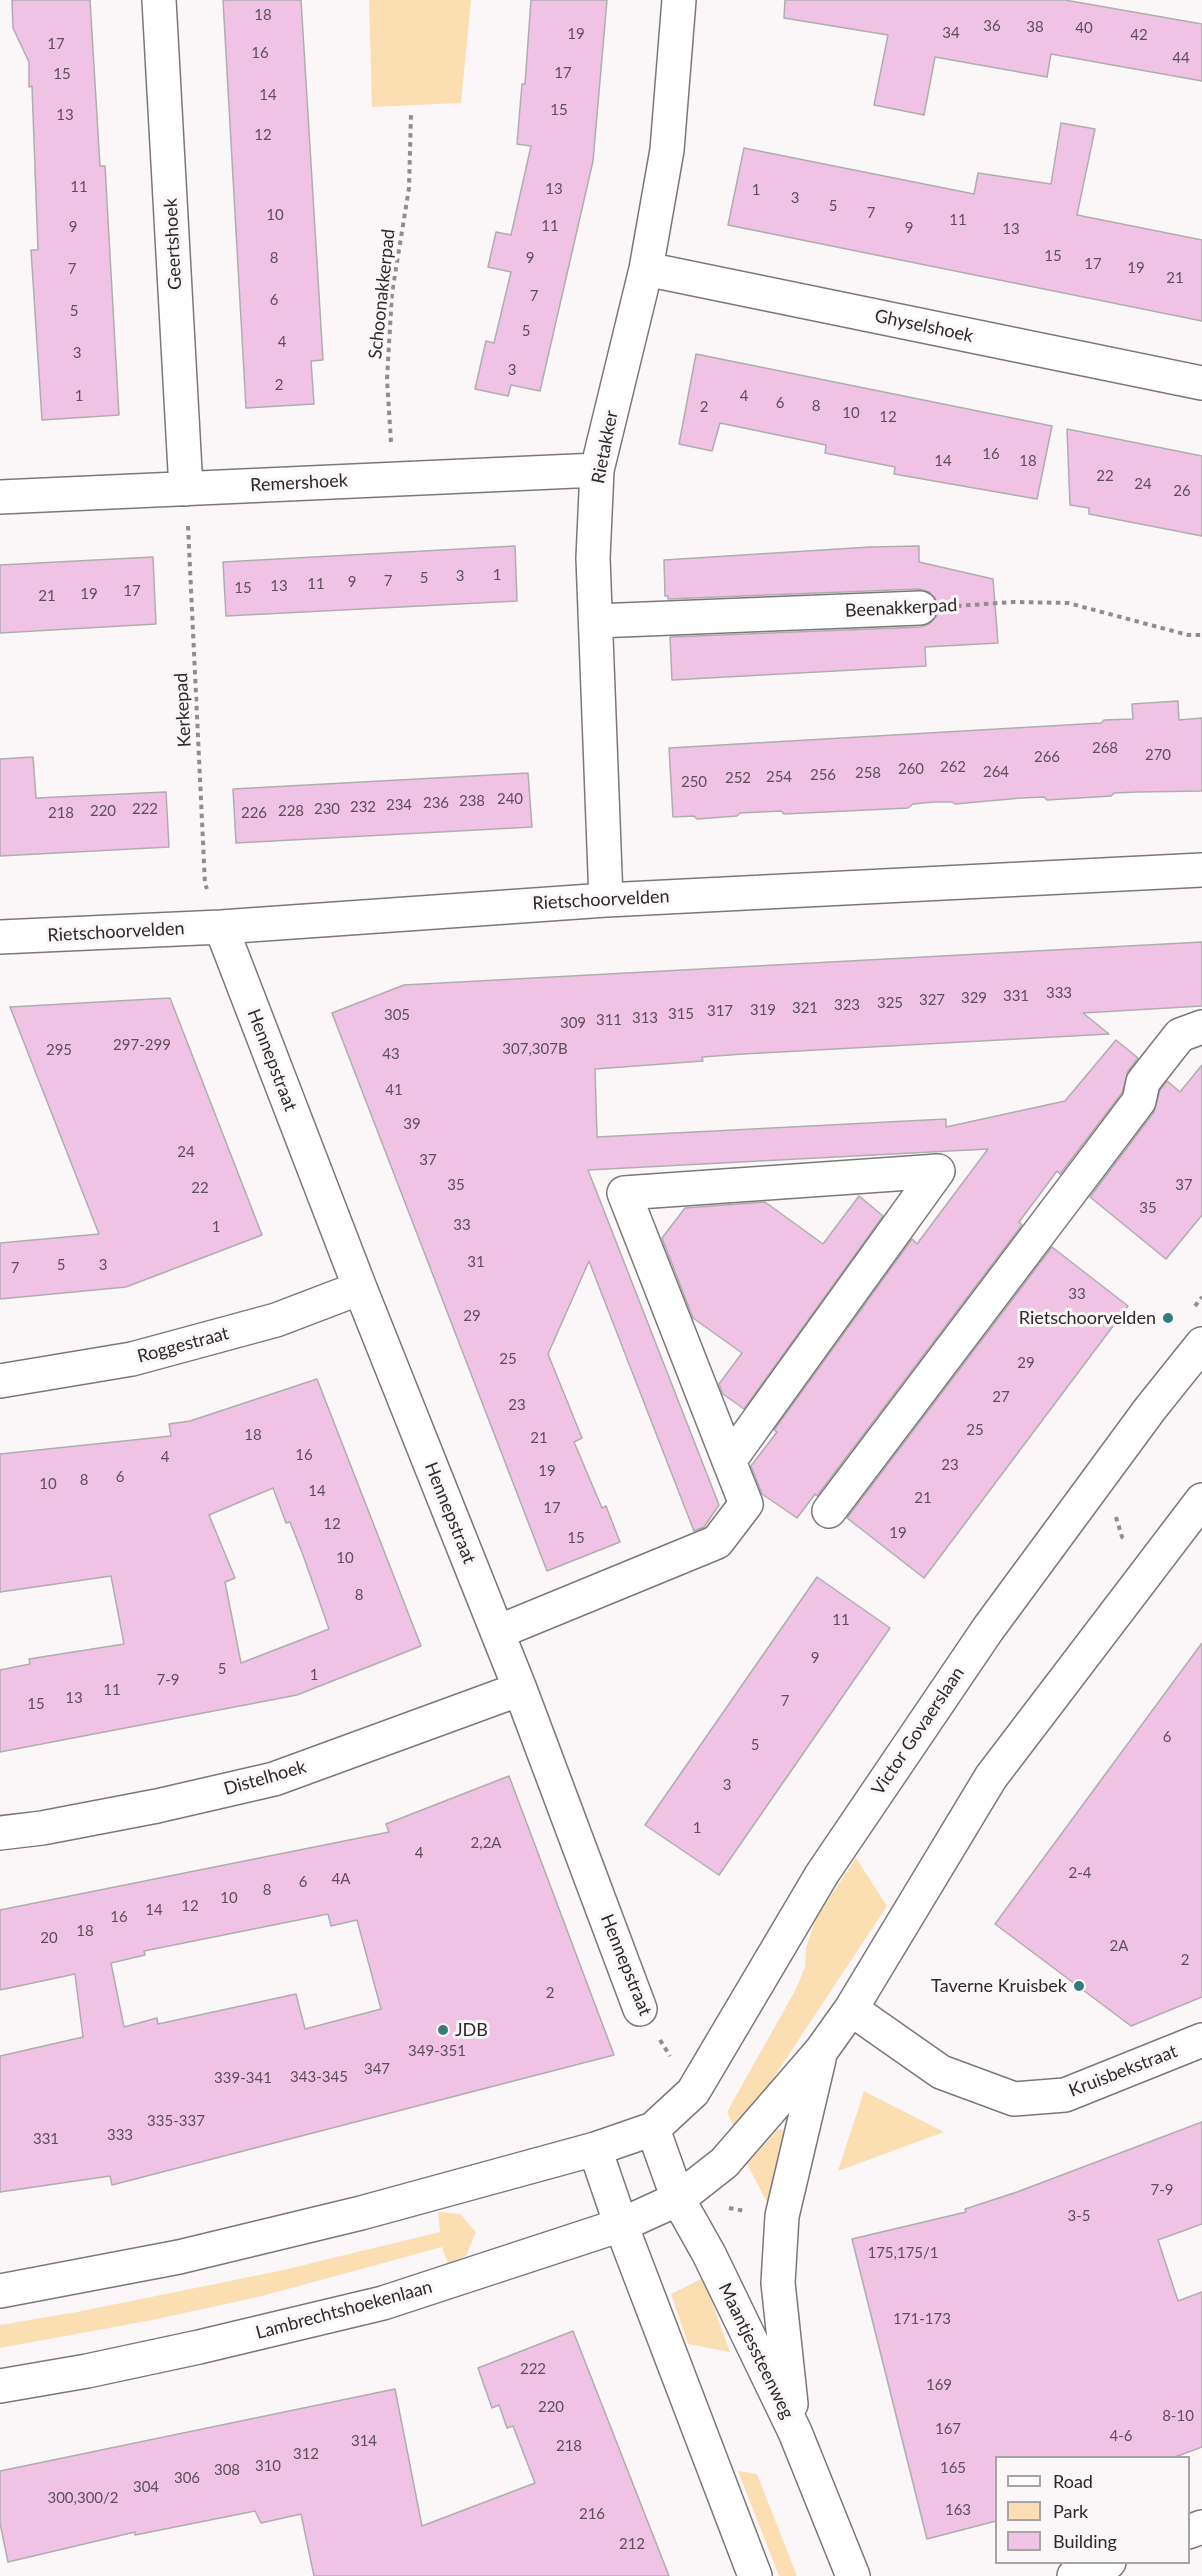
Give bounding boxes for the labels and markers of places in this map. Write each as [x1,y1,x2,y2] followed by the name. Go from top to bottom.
[1019,1307,1156,1329] place label: Rietschoorvelden
[1161,1311,1175,1325] marker: Rietschoorvelden
[931,1975,1067,1997] place label: Taverne Kruisbek
[1072,1979,1086,1993] marker: Taverne Kruisbek
[455,2019,488,2041] place label: JDB
[436,2023,450,2037] marker: JDB

